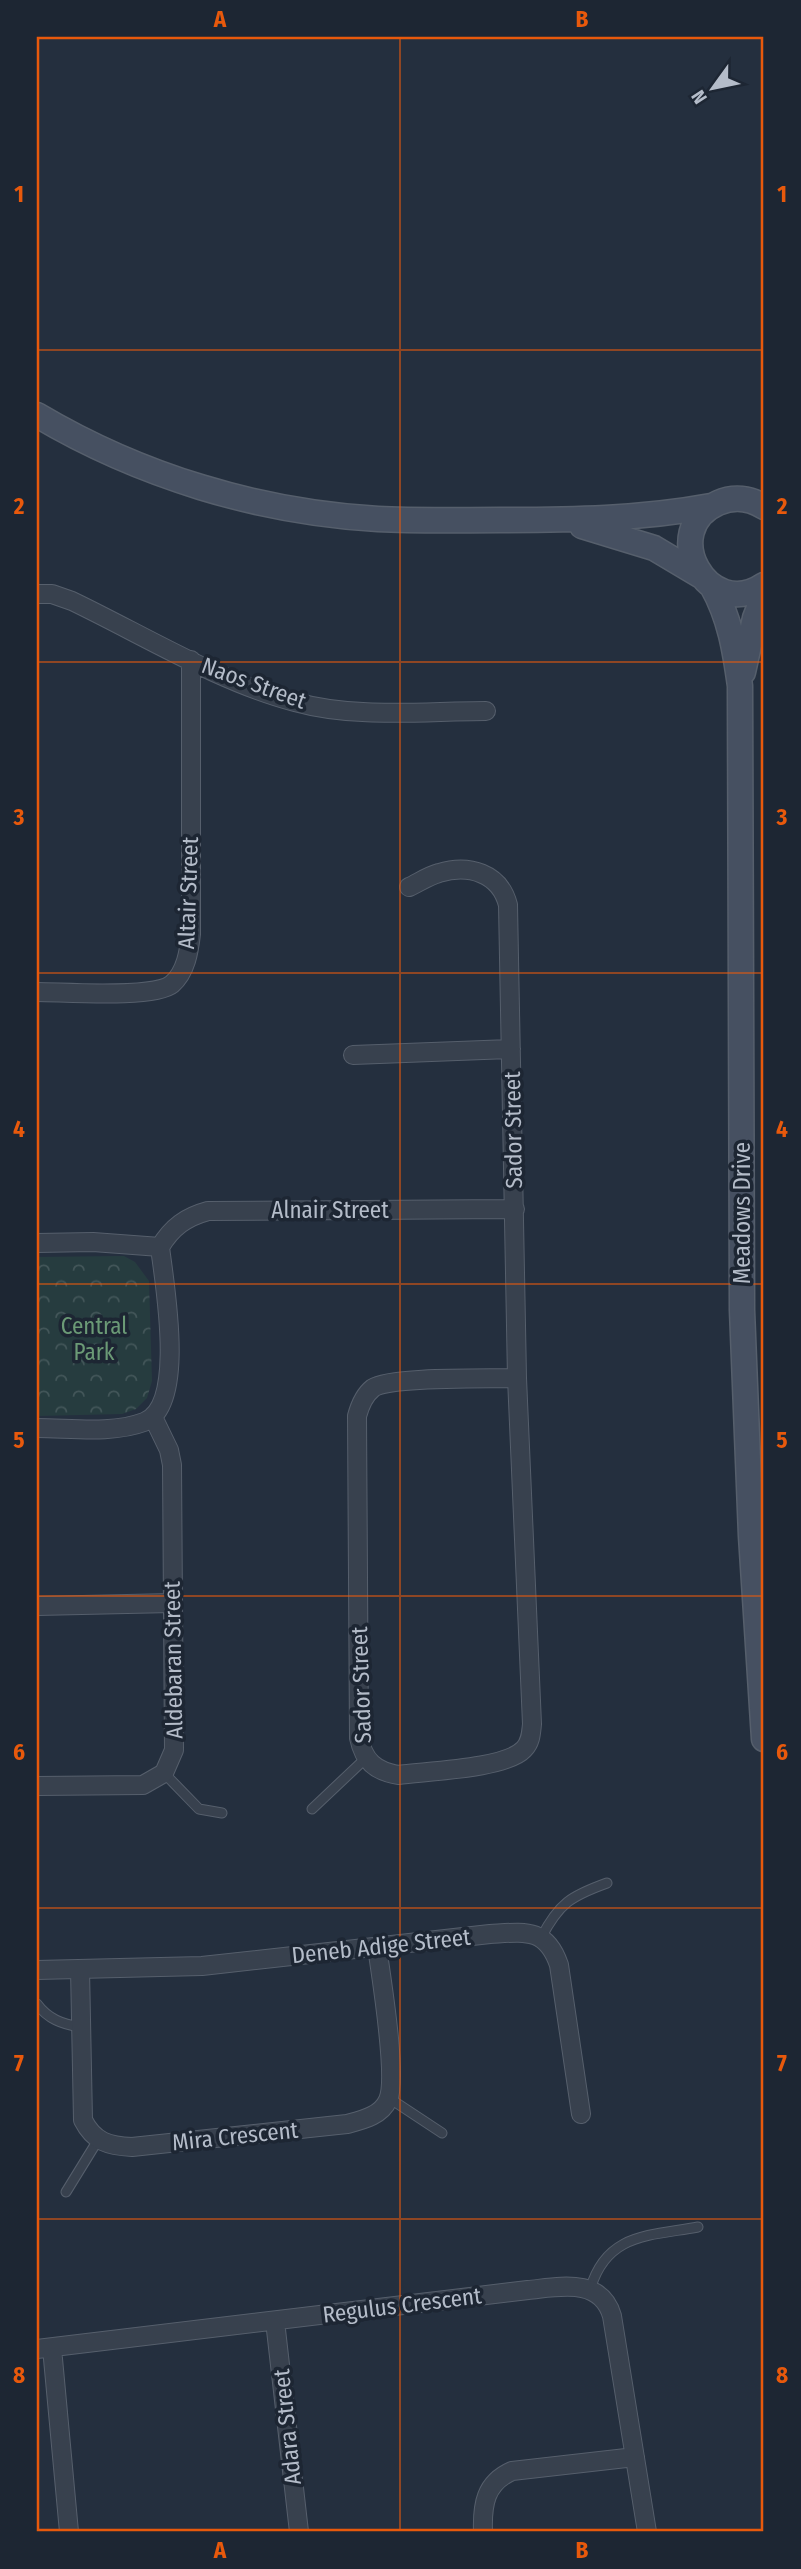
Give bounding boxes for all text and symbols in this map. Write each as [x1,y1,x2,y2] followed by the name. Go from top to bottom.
[213,5,227,33] text: A
[576,5,589,33] text: B
[678,52,748,122] north arrow
[686,86,712,108] text: N
[14,180,24,208] text: 1
[777,180,787,208] text: 1
[13,492,25,520] text: 2
[776,492,788,520] text: 2
[198,651,310,715] street label: Naos Street
[13,803,25,831] text: 3
[776,803,788,831] text: 3
[172,836,204,950] street label: Altair Street
[498,1071,528,1189] street label: Sador Street
[13,1115,25,1143] text: 4
[776,1115,788,1143] text: 4
[728,1142,756,1284] street label: Meadows Drive
[271,1196,389,1224] street label: Alnair Street
[61,1312,127,1366] park label: Central Park
[13,1426,25,1454] text: 5
[776,1426,788,1454] text: 5
[158,1580,188,1739] street label: Aldebaran Street
[345,1626,377,1744] street label: Sador Street
[13,1738,25,1766] text: 6
[776,1738,788,1766] text: 6
[290,1923,472,1969] street label: Deneb Adige Street
[14,2049,24,2077] text: 7
[777,2049,787,2077] text: 7
[171,2115,300,2157] street label: Mira Crescent
[321,2281,483,2329] street label: Regulus Crescent
[13,2361,25,2389] text: 8
[776,2361,788,2389] text: 8
[267,2367,307,2486] street label: Adara Street
[213,2536,227,2564] text: A
[576,2536,589,2564] text: B

